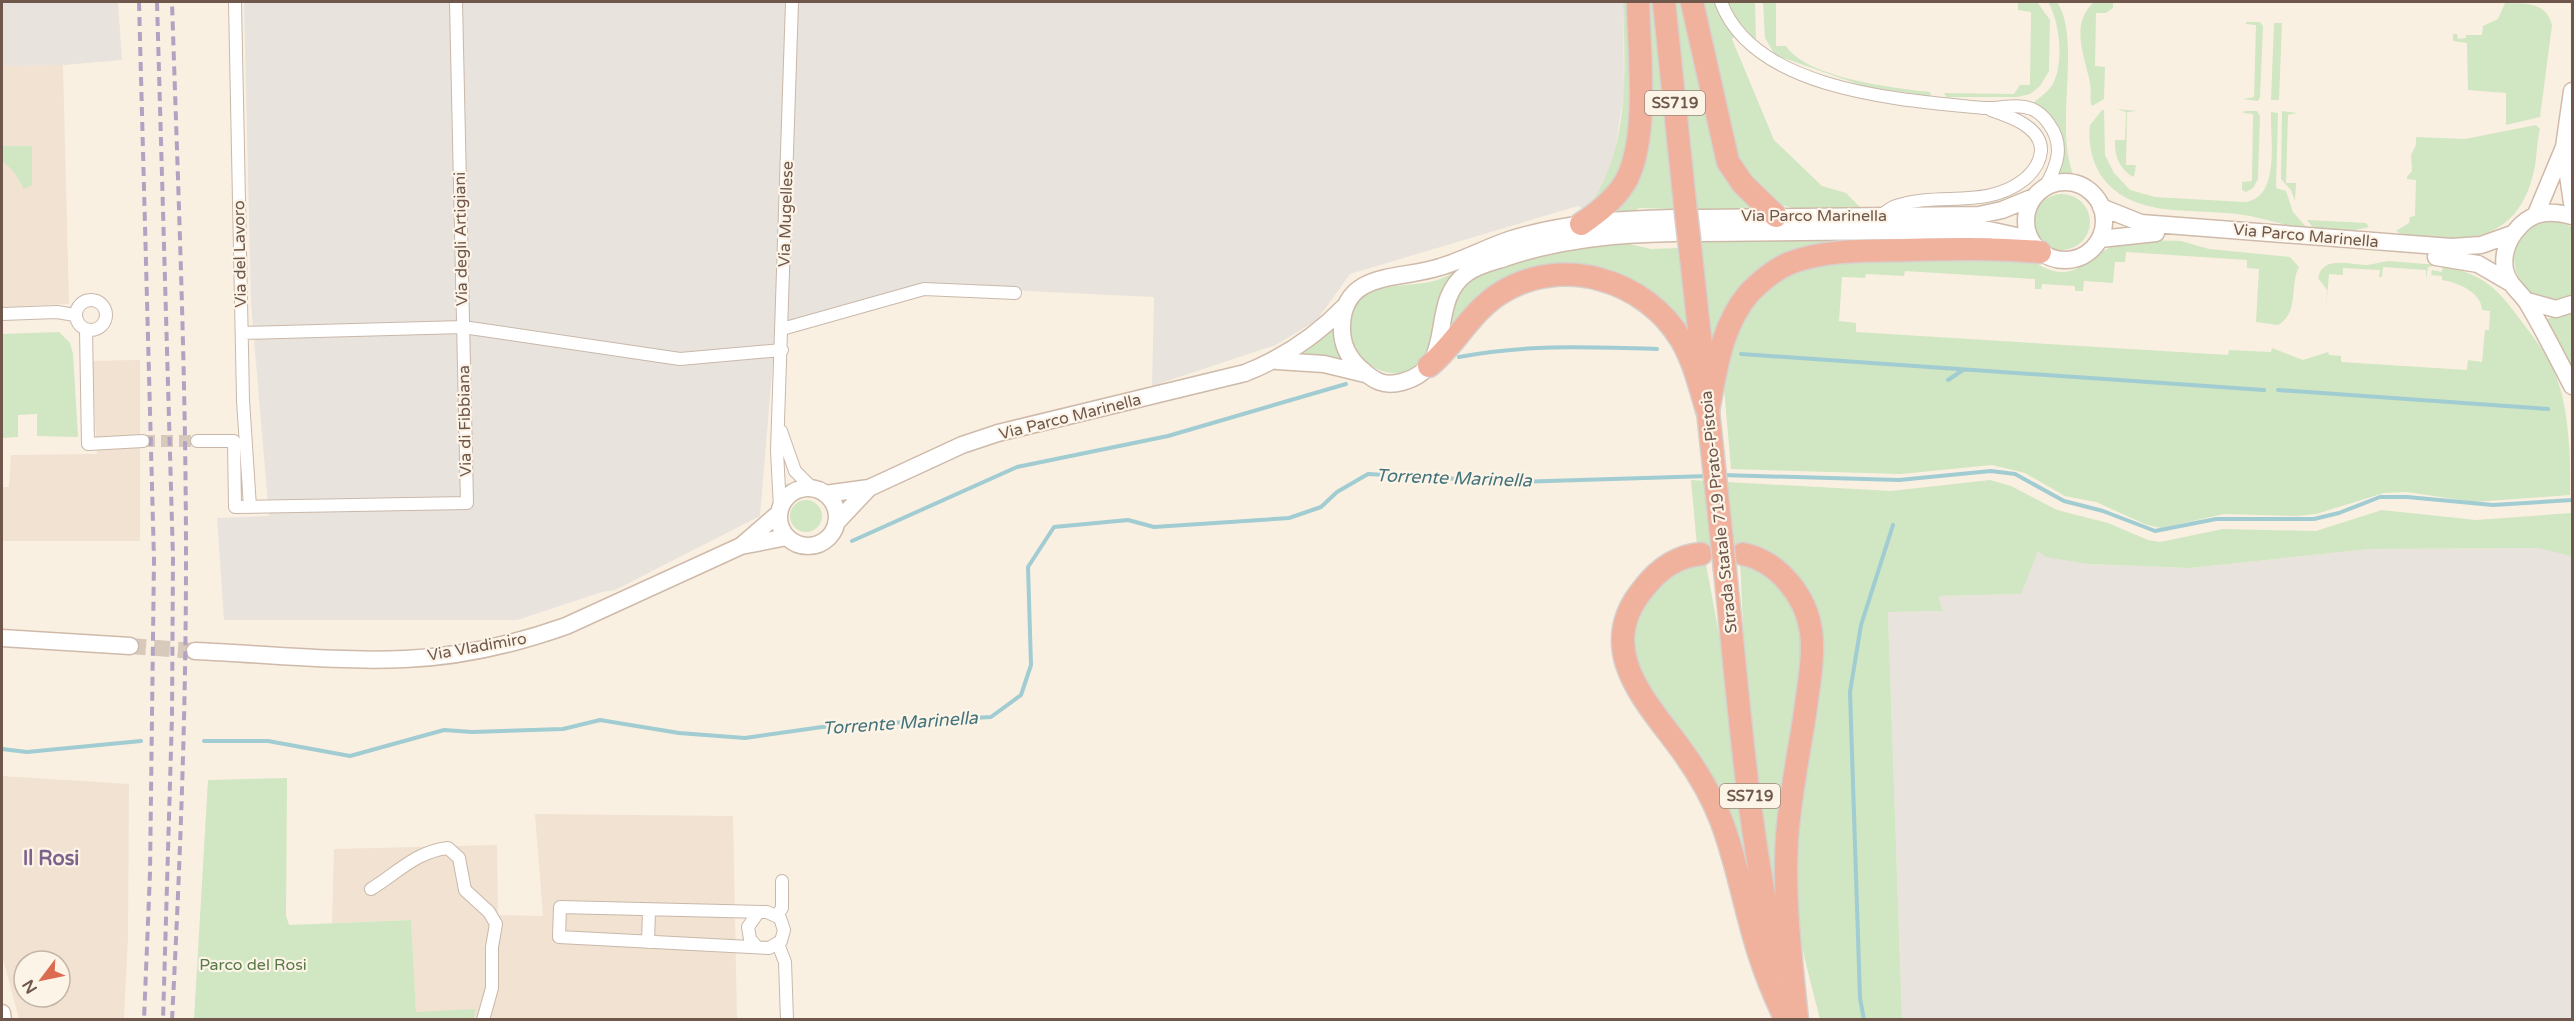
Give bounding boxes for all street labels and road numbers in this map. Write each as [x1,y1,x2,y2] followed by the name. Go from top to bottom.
[1645,91,1705,115] road number: SS719
[774,161,798,267] street label: Via Mugellese
[450,172,472,306] street label: Via degli Artigiani
[229,200,251,308] street label: Via del Lavoro
[1741,206,1887,226] street label: Via Parco Marinella
[2232,220,2380,252] street label: Via Parco Marinella
[454,365,476,477] street label: Via di Fibbiana
[997,390,1143,444] street label: Via Parco Marinella
[1696,390,1742,634] street label: Strada Statale 719 Prato-Pistoia
[426,628,528,666] street label: Via Vladimiro
[1720,784,1780,808] road number: SS719

